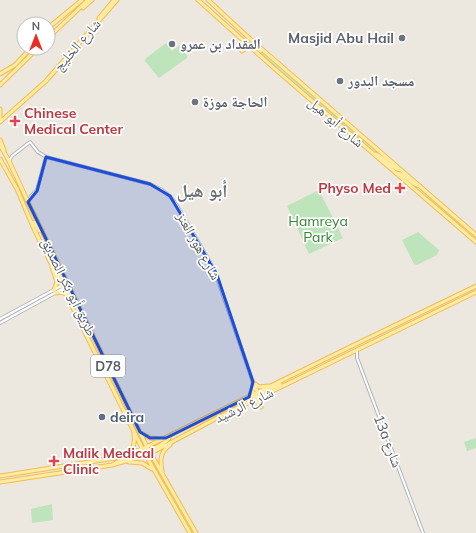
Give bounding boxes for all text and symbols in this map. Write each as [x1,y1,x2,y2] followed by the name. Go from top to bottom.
[49,15,105,76] street label: شارع الخليج
[16,16,56,56] north arrow
[32,19,40,33] text: N
[288,29,394,47] place label: Masjid Abu Hail
[397,33,407,43] marker: Masjid Abu Hail
[180,35,261,53] place label: المقداد بن عمرو
[167,39,177,49] marker: المقداد بن عمرو
[347,72,414,90] place label: مسجد البدور
[335,76,345,86] marker: مسجد البدور
[203,93,267,111] place label: الحاجة موزة
[304,93,368,152] street label: شارع أبو هيل
[190,97,200,107] marker: الحاجة موزة
[24,104,123,138] place label: Chinese Medical Center
[9,115,21,127] marker: Chinese Medical Center
[177,179,227,202] district label: أبو هيل
[318,179,391,197] place label: Physo Med
[394,182,406,194] marker: Physo Med
[172,208,225,284] street label: شارع هور العنز
[288,212,348,246] park label: Hamreya Park
[37,235,101,339] street label: طريق أبو بكر الصديق
[91,355,125,377] road number: D78
[212,383,277,428] street label: شارع الرشيد
[110,408,144,426] place label: deira
[97,412,107,422] marker: deira
[369,412,406,470] street label: 13a شارع
[63,444,154,478] place label: Malik Medical Clinic
[48,455,60,467] marker: Malik Medical Clinic

